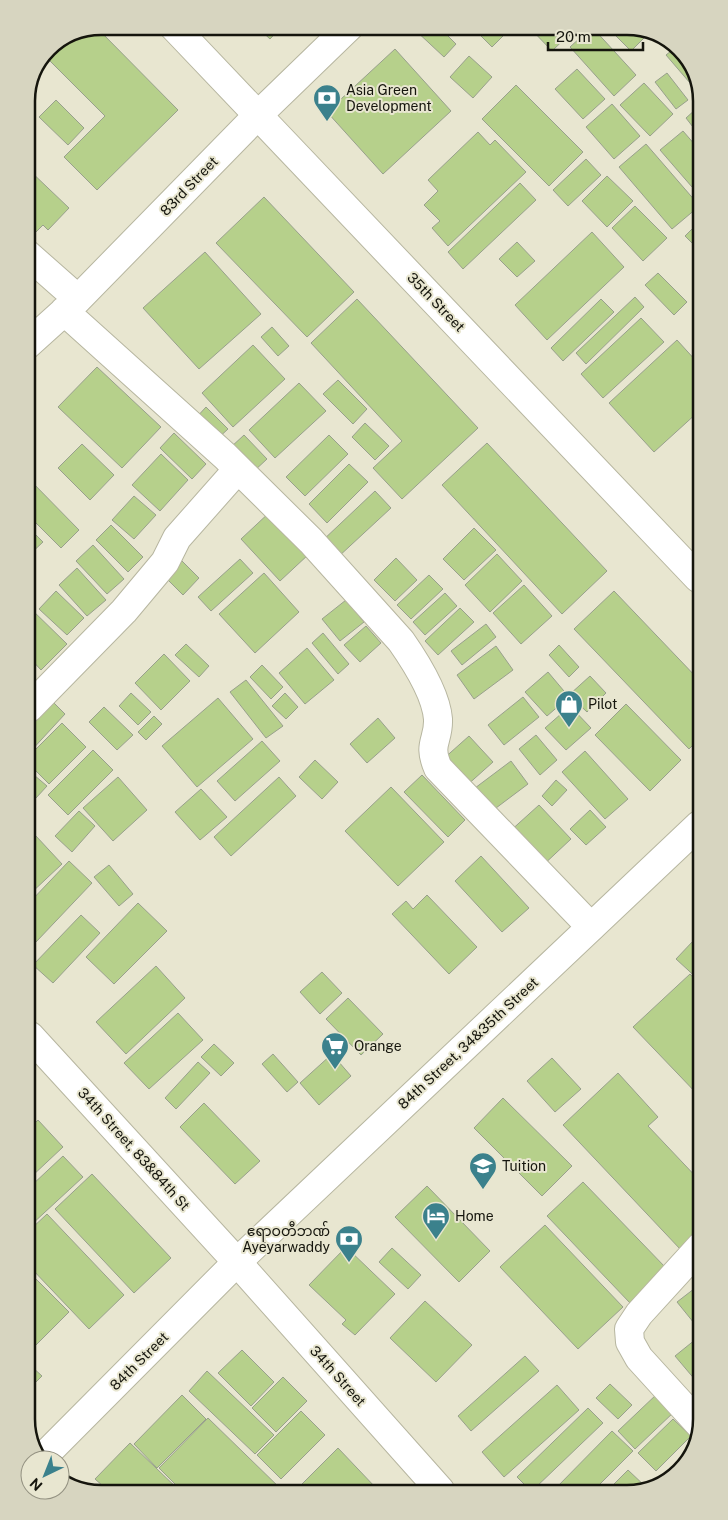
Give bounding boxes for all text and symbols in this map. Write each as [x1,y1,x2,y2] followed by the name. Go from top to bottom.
[548,20,643,52] scale bar
[556,28,591,45] text: 20 m
[346,82,432,114] place label: Asia Green Development
[312,83,342,122] bank icon: Asia Green Development
[157,153,221,219] street label: 83rd Street
[404,269,468,335] street label: 35th Street
[554,689,584,728] shop icon: Pilot
[588,696,617,712] place label: Pilot
[395,974,541,1112] street label: 84th Street, 34&35th Street
[320,1031,350,1070] supermarket icon: Orange
[354,1038,402,1054] place label: Orange
[75,1085,193,1213] street label: 34th Street, 83&84th St
[468,1151,498,1190] school or university icon: Tuition
[502,1158,546,1174] place label: Tuition
[421,1201,451,1240] hotel icon: Home
[455,1208,494,1224] place label: Home
[242,1221,330,1255] place label: ဧရာဝတီဘဏ် Ayeyarwaddy
[334,1224,364,1263] bank icon: ဧရာဝတီဘဏ် Ayeyarwaddy
[107,1329,171,1393] street label: 84th Street
[307,1343,369,1409] street label: 34th Street
[20,1450,70,1500] north arrow
[27,1475,46,1494] text: N

